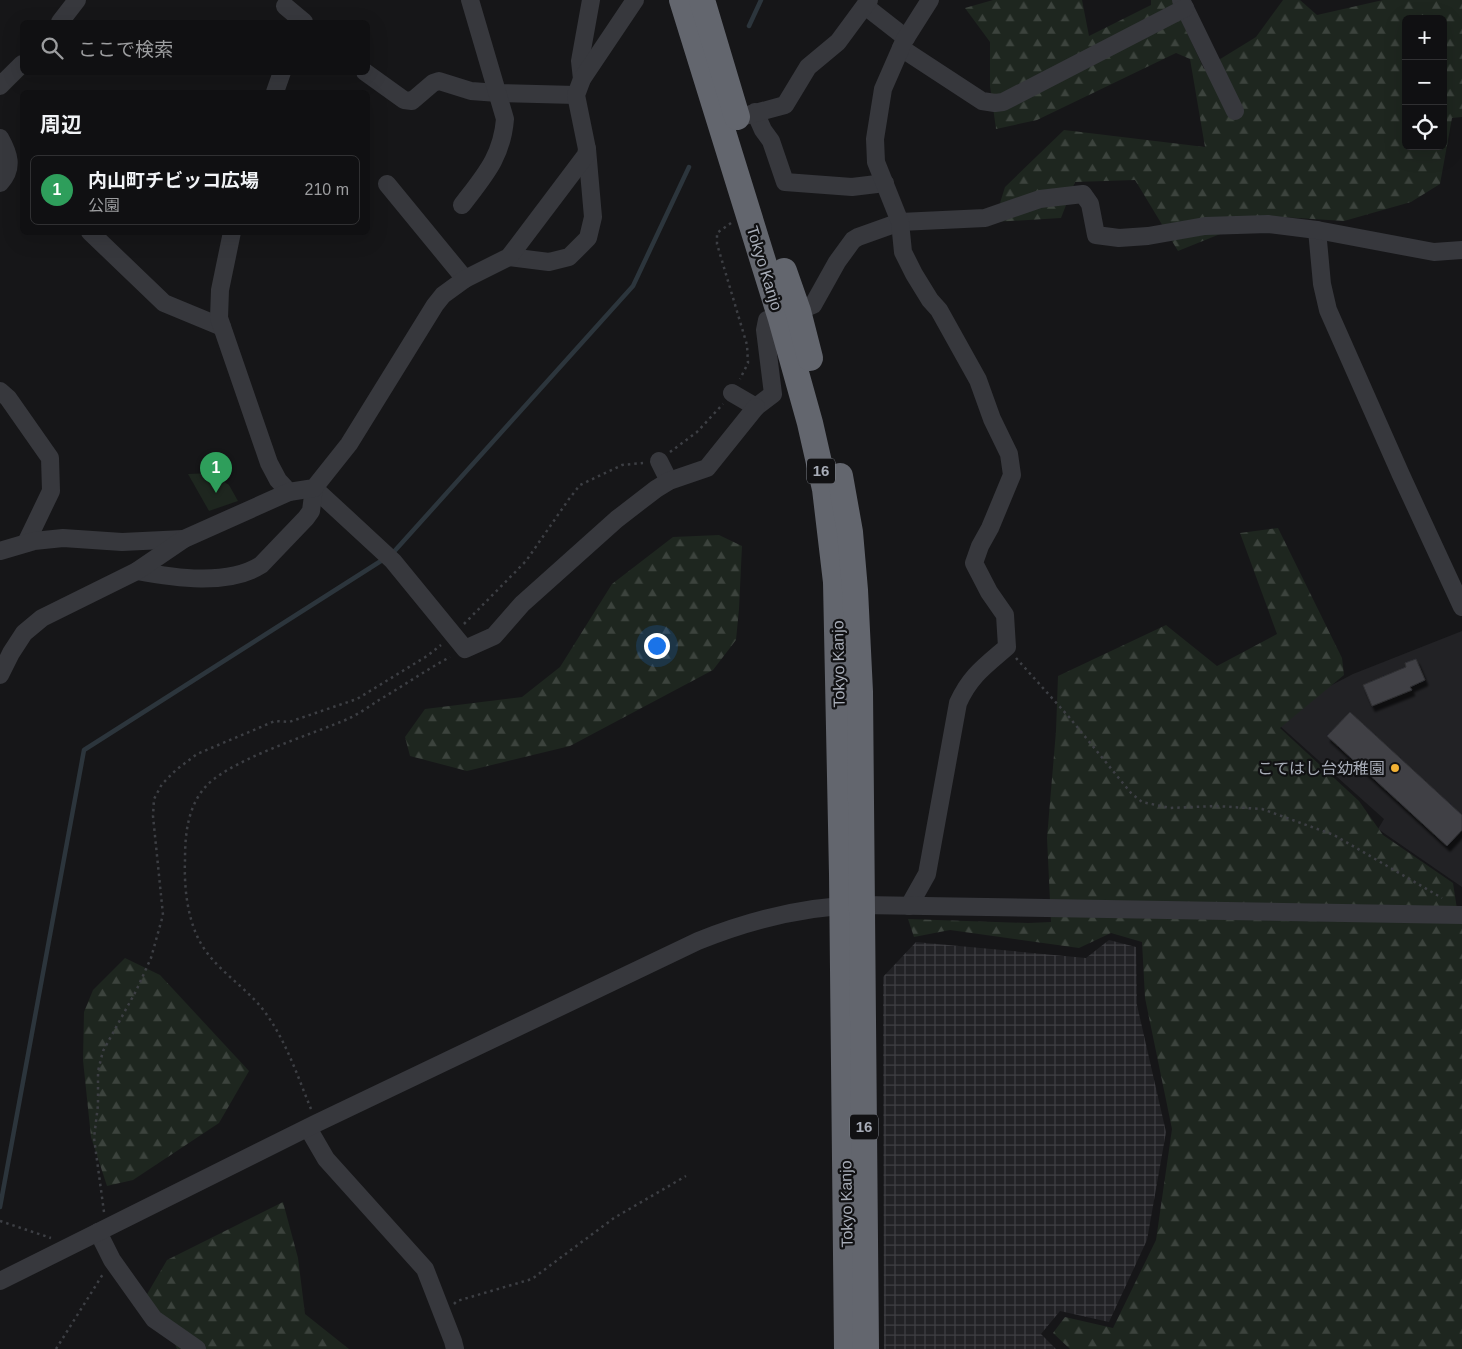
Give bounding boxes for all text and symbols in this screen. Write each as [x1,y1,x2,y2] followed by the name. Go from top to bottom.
[1402,15,1447,150] map controls
[1402,15,1447,60] button: +
[20,20,370,75] search box
[38,34,66,62] icon: search
[78,39,173,60] text: ここで検索
[1402,60,1447,105] button: −
[1402,105,1447,150] button: locate
[40,113,82,136] text: 周辺
[88,170,259,191] text: 内山町チビッコ広場
[53,181,61,198] text: 1
[305,181,349,198] text: 210 m
[88,197,120,214] text: 公園
[744,224,785,312] street label: Tokyo Kanjo
[200,452,232,493] pin: 1
[807,458,835,484] road number: 16
[829,620,848,708] street label: Tokyo Kanjo
[644,633,670,659] your location
[1257,760,1385,777] place label: こてはし台幼稚園
[1389,762,1401,774] marker: こてはし台幼稚園
[850,1114,878,1140] road number: 16
[837,1160,856,1248] street label: Tokyo Kanjo

